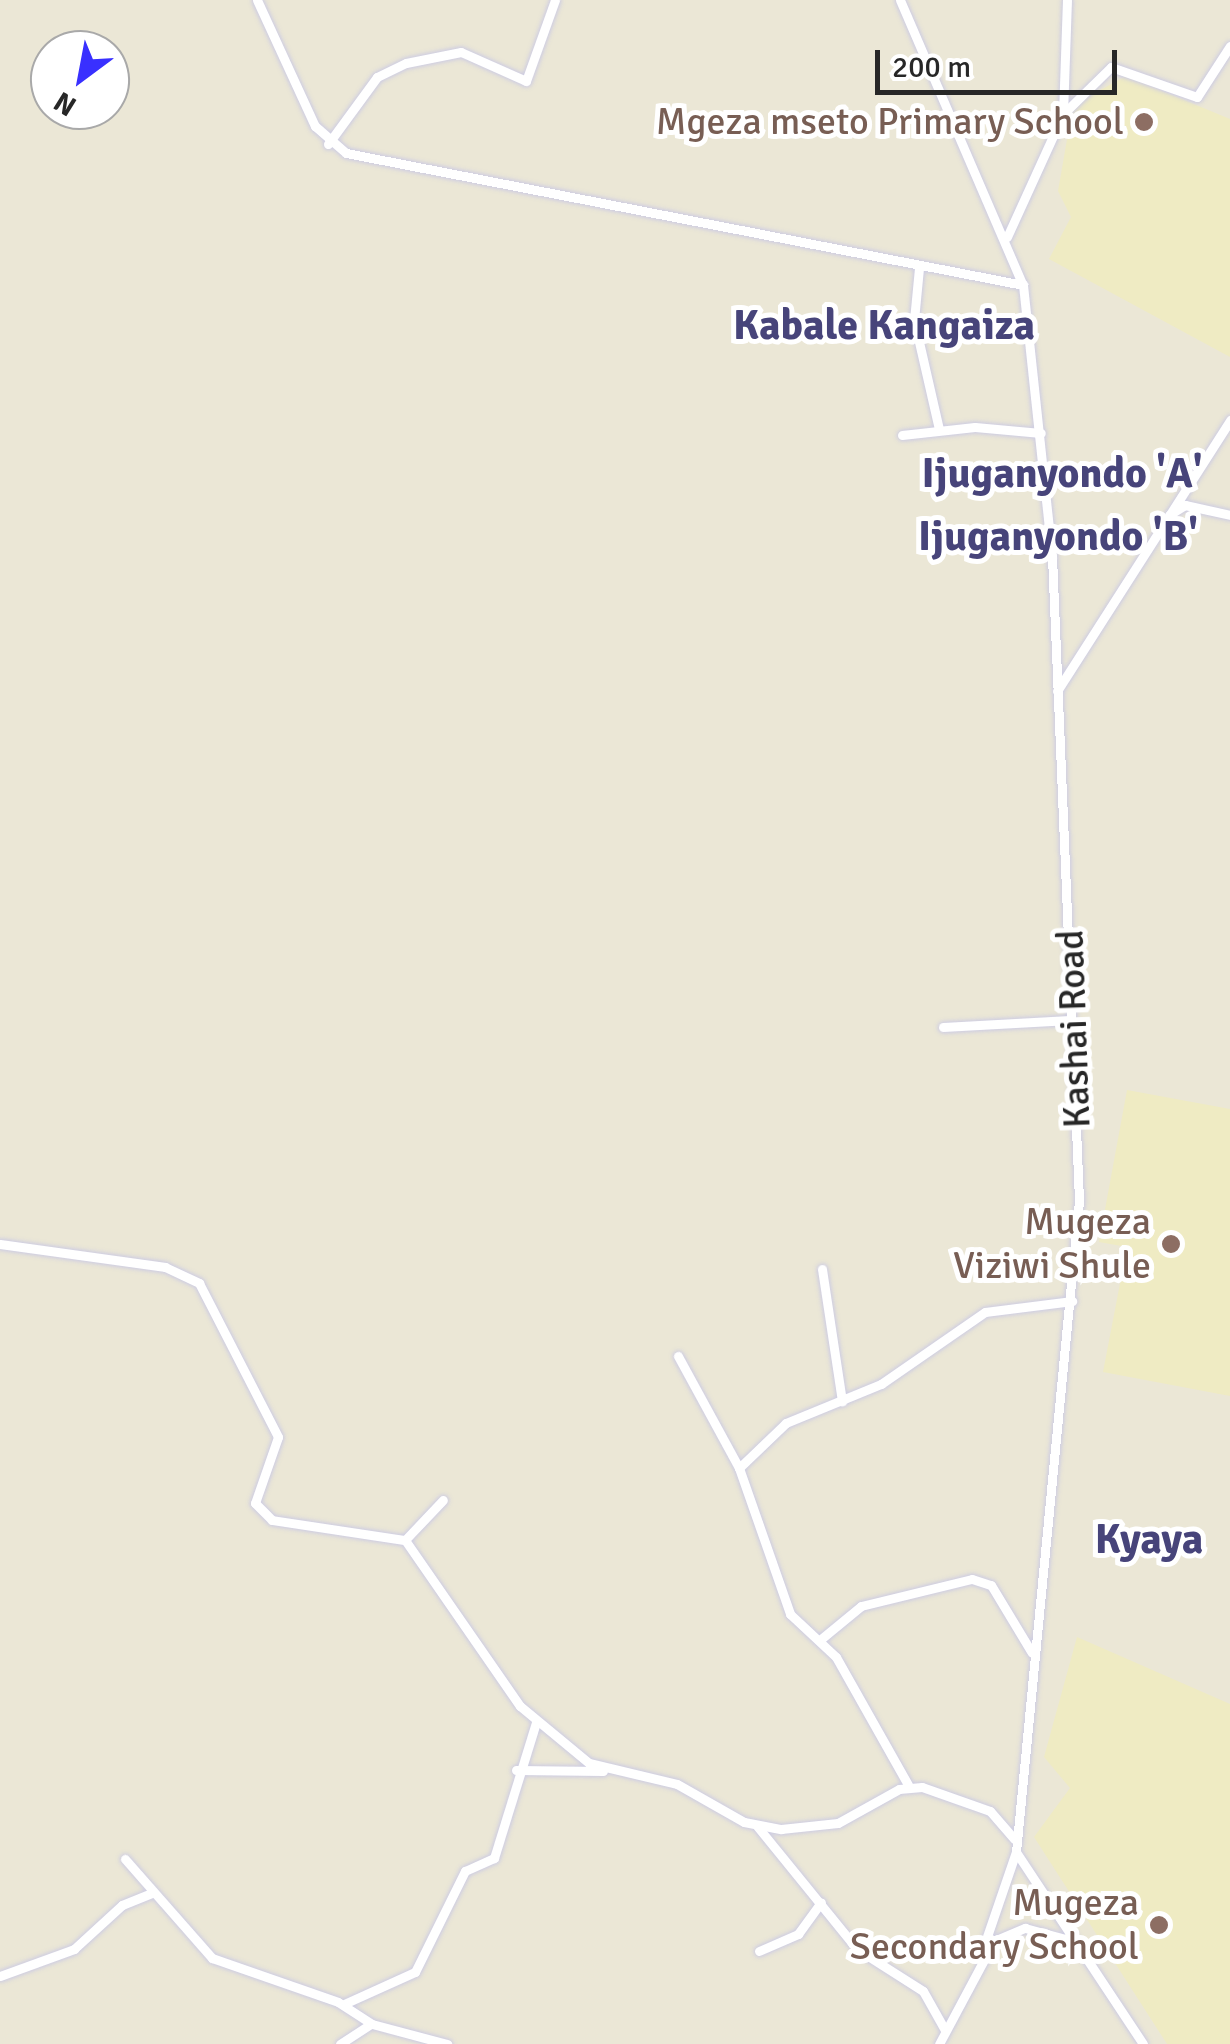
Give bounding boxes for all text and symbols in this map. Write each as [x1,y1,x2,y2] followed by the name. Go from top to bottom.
[30,30,130,130] north arrow
[880,30,1122,92] scale bar
[892,49,971,86] text: 200 m
[48,84,82,123] text: N
[656,99,1124,145] place label: Mgeza mseto Primary School
[1133,111,1155,133] marker: Mgeza mseto Primary School
[733,301,1035,351] district label: Kabale Kangaiza
[922,449,1202,499] district label: Ijuganyondo 'A'
[918,512,1198,562] district label: Ijuganyondo 'B'
[1048,929,1100,1129] street label: Kashai Road
[953,1199,1151,1288] place label: Mugeza Viziwi Shule
[1160,1233,1182,1255] marker: Mugeza Viziwi Shule
[1095,1515,1203,1565] district label: Kyaya
[850,1880,1139,1970] place label: Mugeza Secondary School
[1148,1914,1170,1936] marker: Mugeza Secondary School

